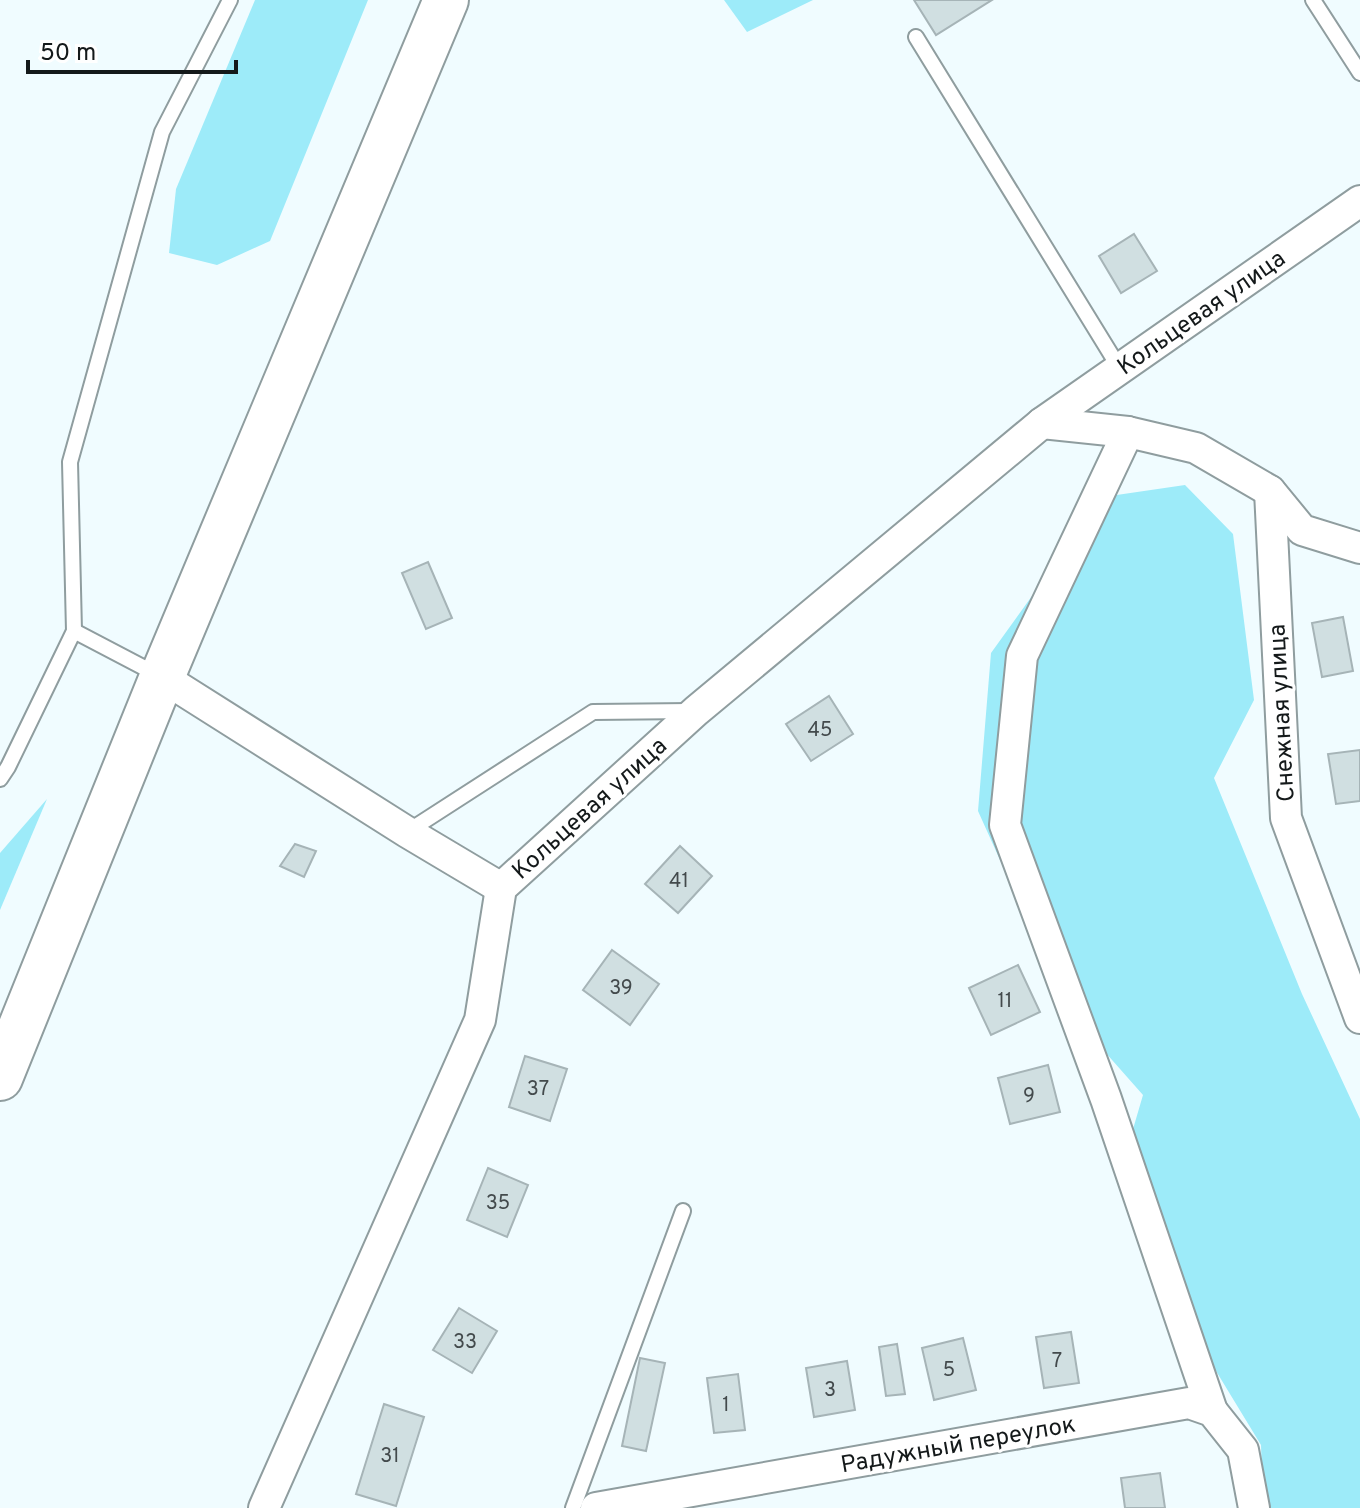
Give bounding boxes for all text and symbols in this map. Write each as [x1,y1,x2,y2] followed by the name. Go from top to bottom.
[28,24,236,74] scale bar
[40,39,96,69] text: 50 m
[1112,244,1292,383] street label: Кольцевая улица
[1263,623,1303,803] street label: Снежная улица
[808,718,832,744] house number: 45
[507,732,674,887] street label: Кольцевая улица
[669,869,689,895] house number: 41
[609,976,633,1002] house number: 39
[998,989,1012,1015] house number: 11
[527,1077,549,1103] house number: 37
[1023,1084,1035,1110] house number: 9
[486,1191,510,1217] house number: 35
[453,1330,477,1356] house number: 33
[1052,1349,1062,1375] house number: 7
[943,1358,955,1384] house number: 5
[824,1378,836,1404] house number: 3
[722,1393,730,1419] house number: 1
[839,1411,1078,1481] street label: Радужный переулок
[380,1444,400,1470] house number: 31

